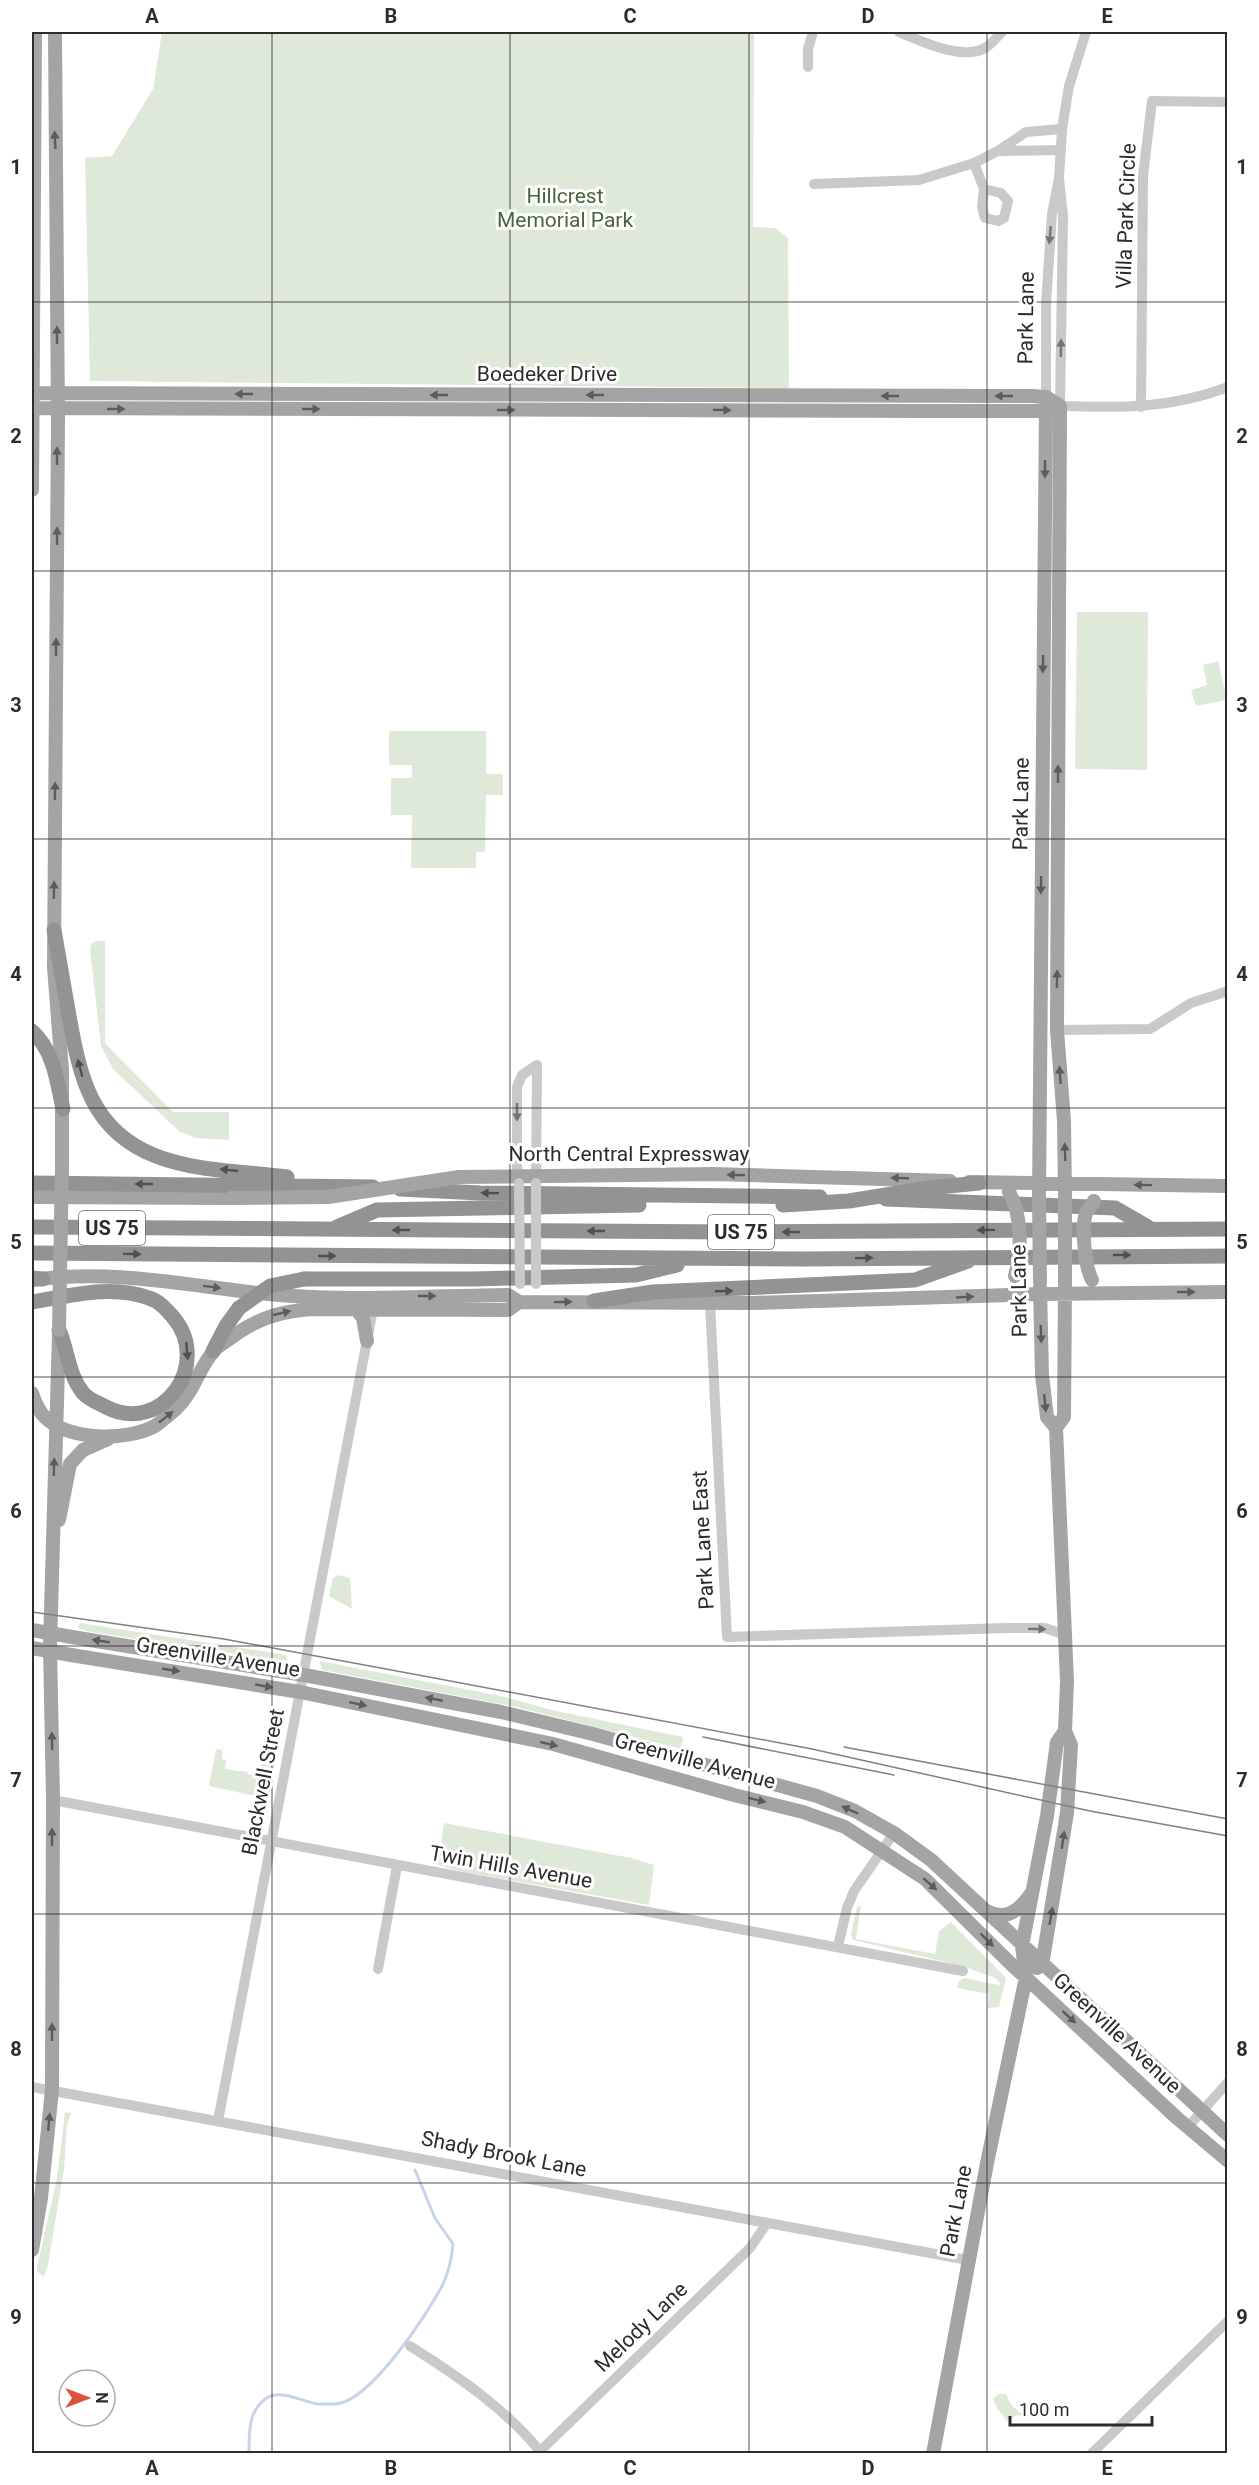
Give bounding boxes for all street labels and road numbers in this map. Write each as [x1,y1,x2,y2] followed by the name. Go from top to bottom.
[1111,143,1141,289] street label: Villa Park Circle
[1013,271,1039,365] street label: Park Lane
[477,362,617,386] street label: Boedeker Drive
[1008,757,1034,851] street label: Park Lane
[509,1142,749,1166] street label: North Central Expressway
[79,1211,145,1245] road number: US 75
[708,1215,774,1249] road number: US 75
[1006,1244,1032,1338] street label: Park Lane
[687,1470,719,1610] street label: Park Lane East
[134,1632,302,1682] street label: Greenville Avenue
[237,1706,289,1857] street label: Blackwell Street
[612,1728,778,1794] street label: Greenville Avenue
[428,1841,594,1893] street label: Twin Hills Avenue
[1048,1968,1186,2098] street label: Greenville Avenue
[419,2126,589,2182] street label: Shady Brook Lane
[935,2163,977,2259] street label: Park Lane
[590,2277,692,2377] street label: Melody Lane

